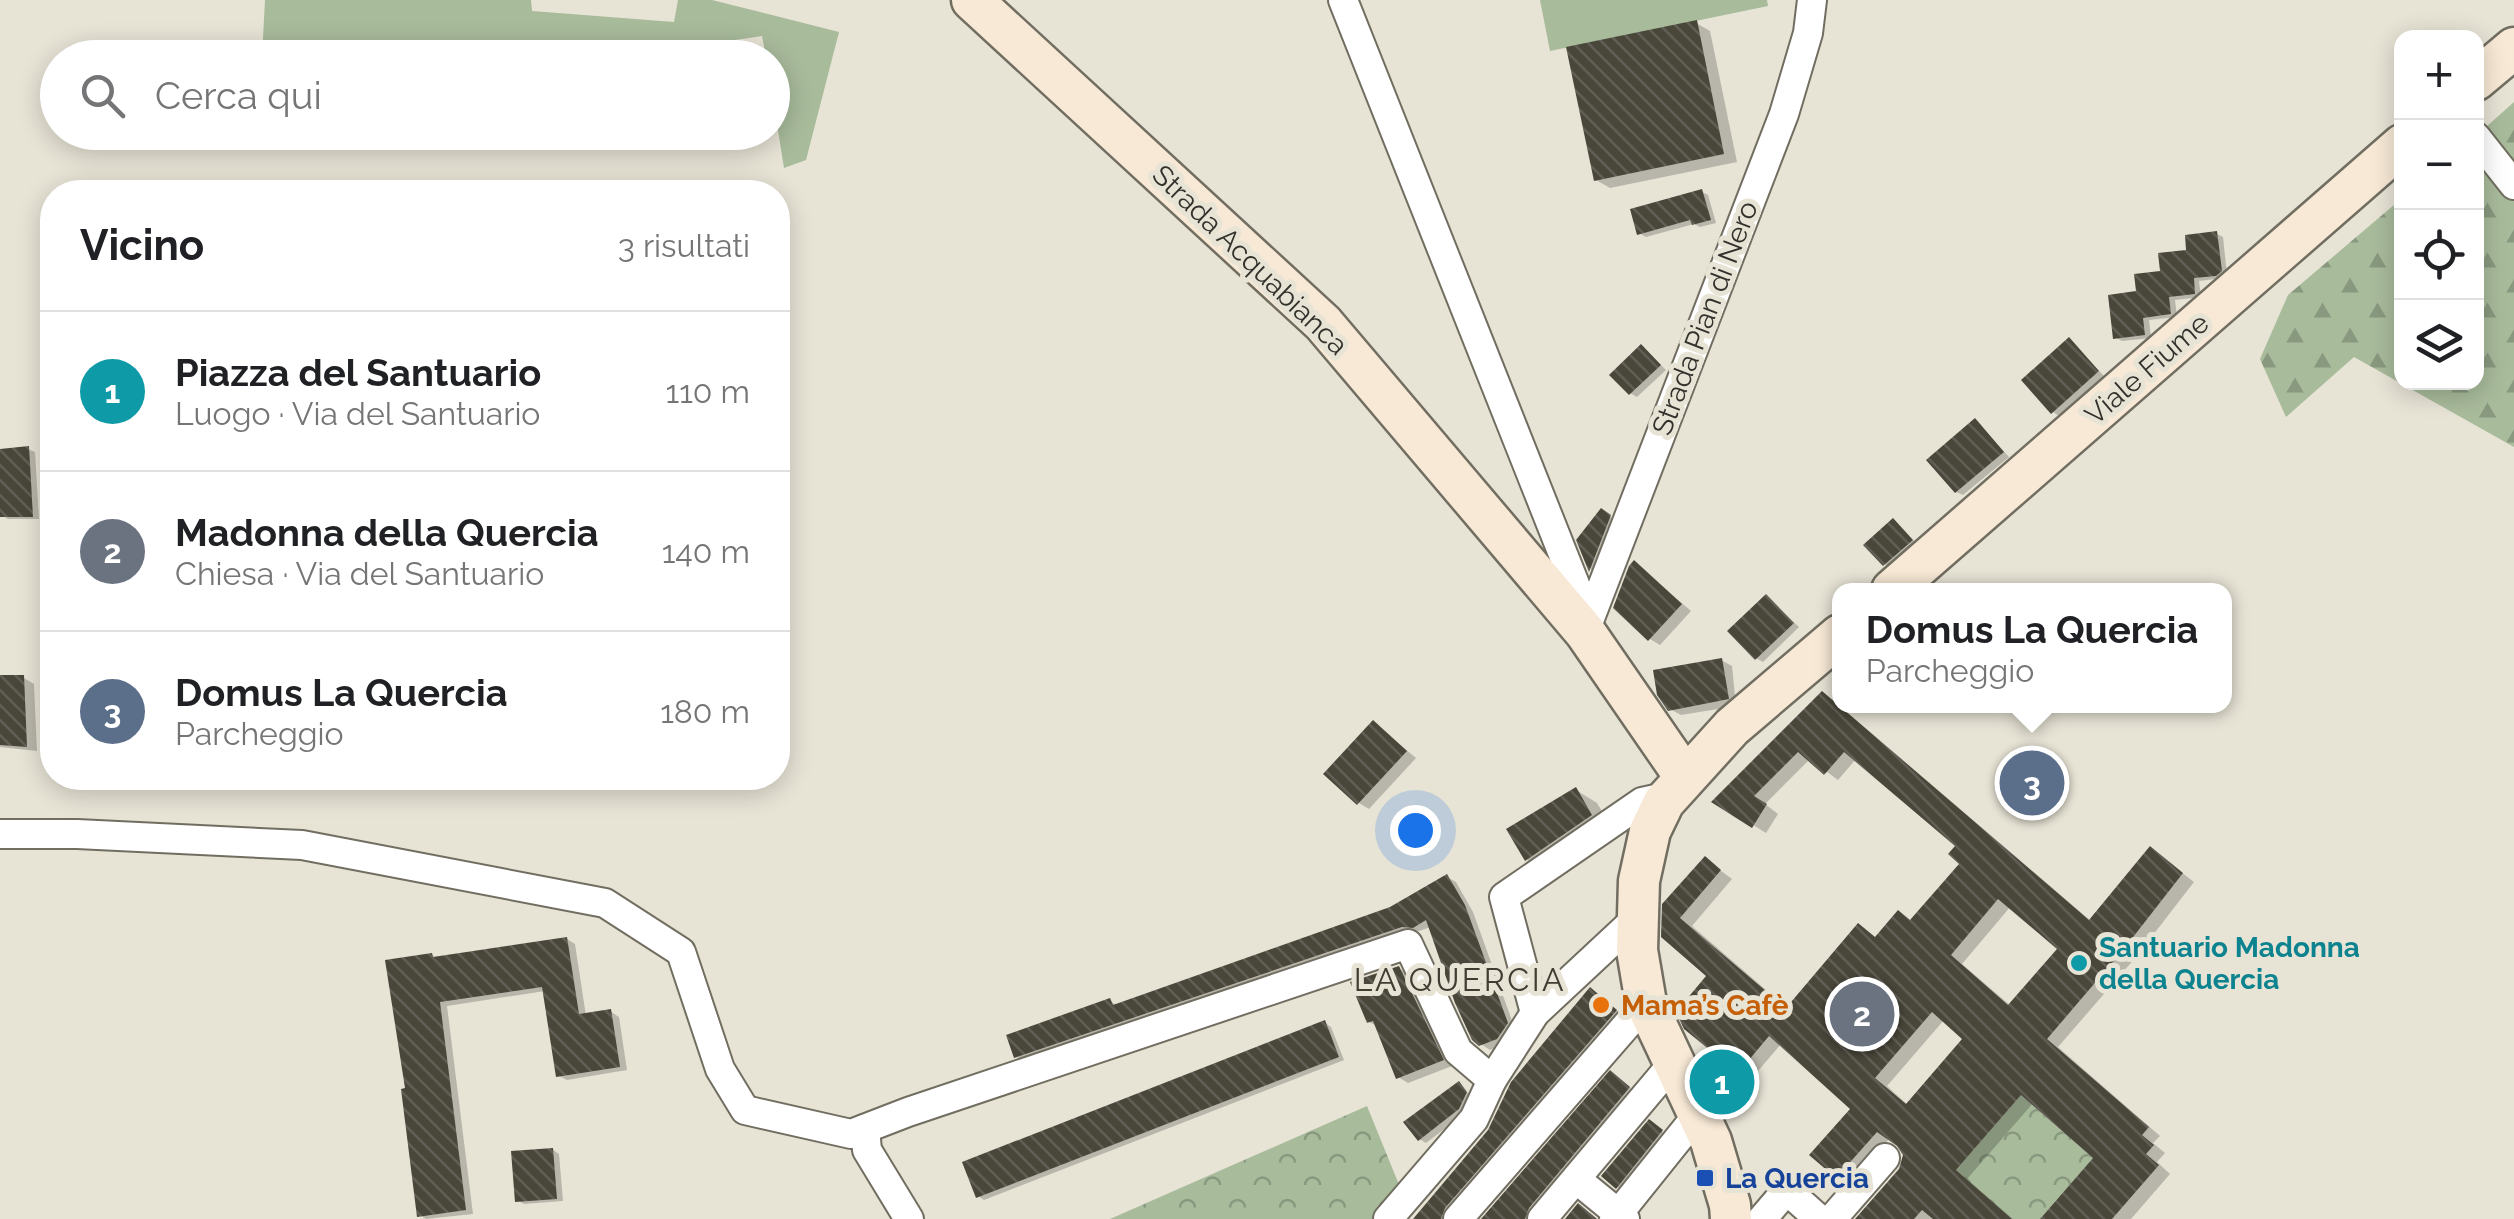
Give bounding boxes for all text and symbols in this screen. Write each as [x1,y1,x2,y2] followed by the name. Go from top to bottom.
[2394,30,2484,390] map controls
[2394,30,2484,120] button: +
[40,40,790,150] search box
[75,68,130,123] icon: search
[155,73,322,118] text: Cerca qui
[2394,120,2484,210] button: −
[1146,158,1354,362] street label: Strada Acquabianca
[1645,196,1765,440] street label: Strada Pian di Nero
[2394,210,2484,300] button: locate
[80,221,204,270] text: Vicino
[618,227,750,264] text: 3 risultati
[2394,300,2484,390] button: layers
[2078,306,2216,432] street label: Viale Fiume
[175,350,541,395] text: Piazza del Santuario
[105,373,120,410] text: 1
[665,373,750,410] text: 110 m
[175,395,540,432] text: Luogo · Via del Santuario
[175,510,598,555] text: Madonna della Quercia
[103,533,122,570] text: 2
[662,533,750,570] text: 140 m
[175,555,544,592] text: Chiesa · Via del Santuario
[1832,583,2232,713] popup
[1866,607,2198,652] text: Domus La Quercia
[1866,652,2034,689] text: Parcheggio
[175,670,507,715] text: Domus La Quercia
[104,693,121,730] text: 3
[660,693,750,730] text: 180 m
[175,715,343,752] text: Parcheggio
[2000,746,2064,820] pin: 3
[1390,805,1441,856] your location
[2099,931,2360,996] place label: Santuario Madonna della Quercia
[2068,952,2090,974] marker: Santuario Madonna della Quercia
[1354,961,1566,998] district label: LA QUERCIA
[1830,976,1894,1052] pin: 2
[1621,989,1789,1022] place label: Mama’s Cafè
[1590,994,1612,1016] marker: Mama’s Cafè
[1690,1044,1754,1120] pin: 1
[1725,1162,1869,1195] place label: La Quercia
[1694,1167,1716,1189] marker: La Quercia

